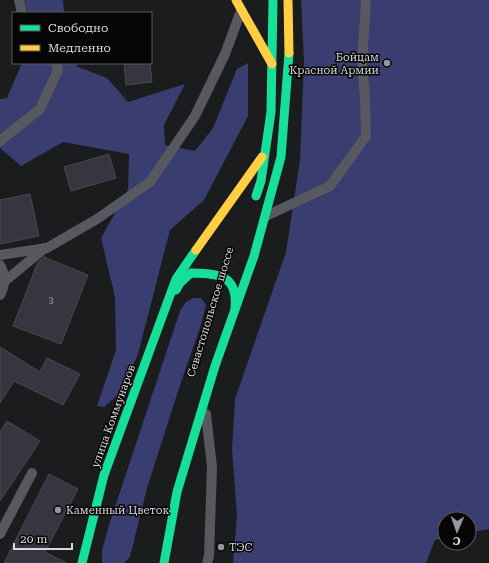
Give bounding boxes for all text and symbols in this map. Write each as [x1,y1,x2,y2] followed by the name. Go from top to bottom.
[12,12,152,64] legend
[48,21,108,35] text: Свободно
[48,41,111,55] text: Медленно
[289,51,379,77] place label: Бойцам Красной Армии
[382,58,392,68] marker: Бойцам Красной Армии
[184,246,236,379] street label: Севастопольское шоссе
[48,295,54,305] house number: 3
[89,363,138,469] street label: улица Коммунаров
[66,504,169,517] place label: Каменный Цветок
[53,505,63,515] marker: Каменный Цветок
[437,511,477,551] north arrow
[14,525,72,551] scale bar
[20,532,47,546] text: 20 m
[452,534,461,547] text: С
[229,541,253,554] place label: ТЭС
[216,542,226,552] marker: ТЭС

